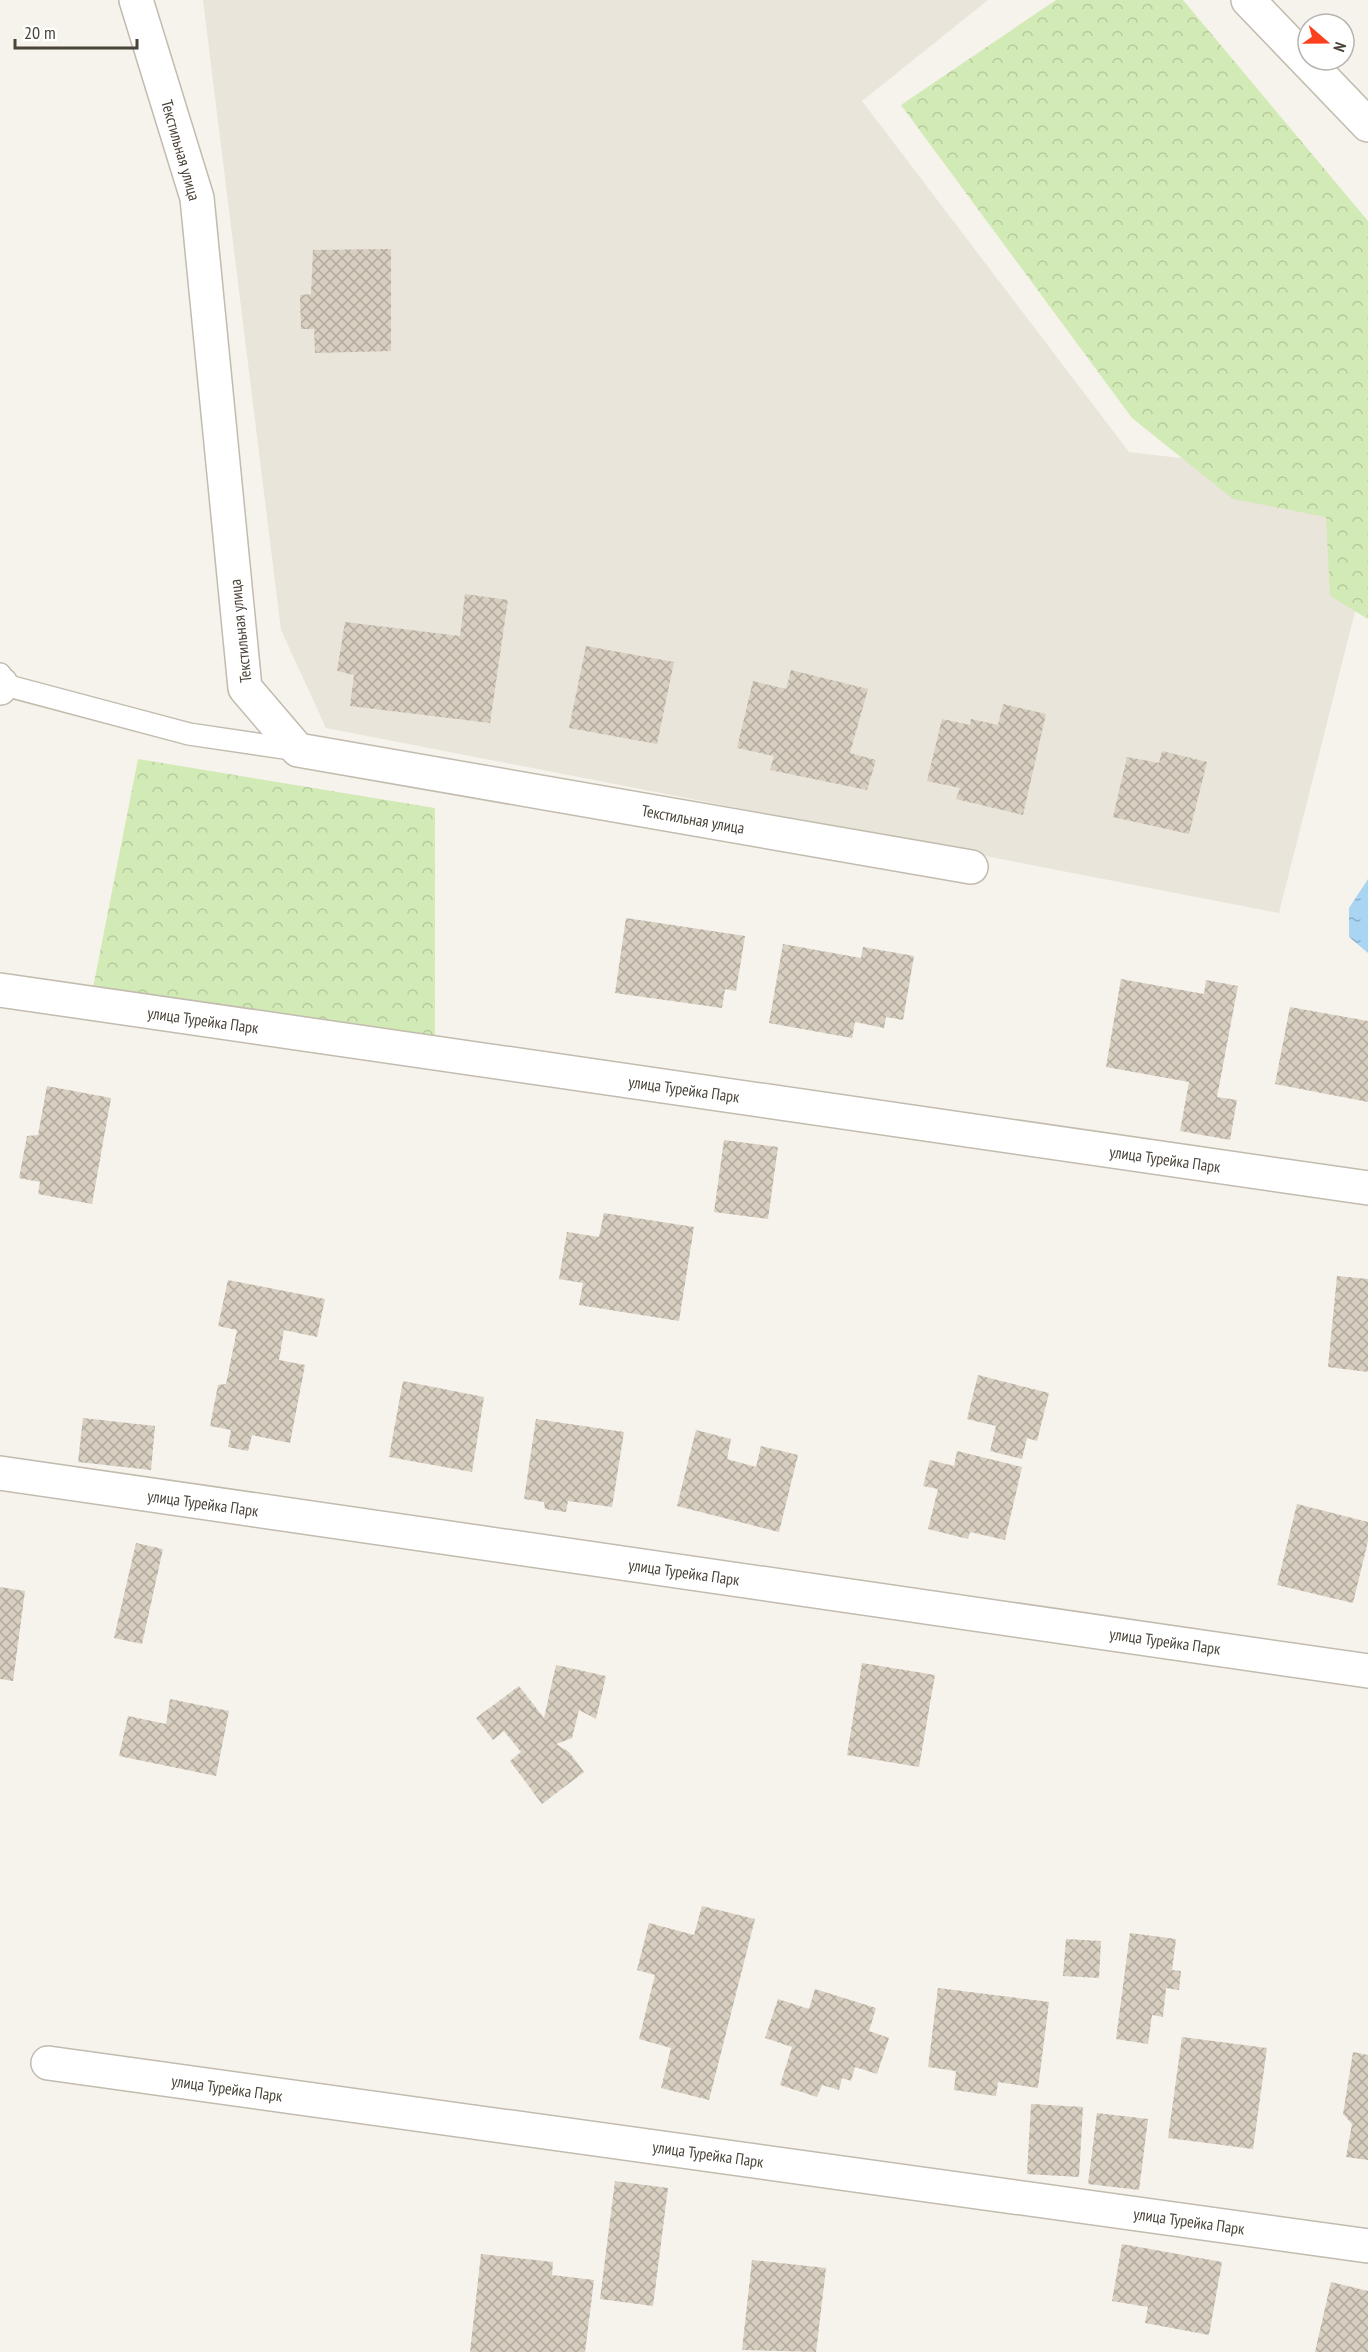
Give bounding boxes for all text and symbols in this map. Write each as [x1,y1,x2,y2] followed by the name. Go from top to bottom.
[15,12,136,50] scale bar
[1296,12,1356,72] north arrow
[24,21,56,44] text: 20 m
[1329,40,1351,55] text: N
[157,97,205,203] street label: Текстильная улица
[225,578,255,684] street label: Текстильная улица
[640,800,746,838] street label: Текстильная улица
[146,1002,261,1038] street label: улица Турейка Парк
[627,1071,742,1107] street label: улица Турейка Парк
[1108,1141,1223,1177] street label: улица Турейка Парк
[146,1485,261,1521] street label: улица Турейка Парк
[627,1554,742,1590] street label: улица Турейка Парк
[1108,1623,1223,1659] street label: улица Турейка Парк
[170,2070,285,2106] street label: улица Турейка Парк
[651,2136,766,2172] street label: улица Турейка Парк
[1132,2203,1247,2239] street label: улица Турейка Парк

